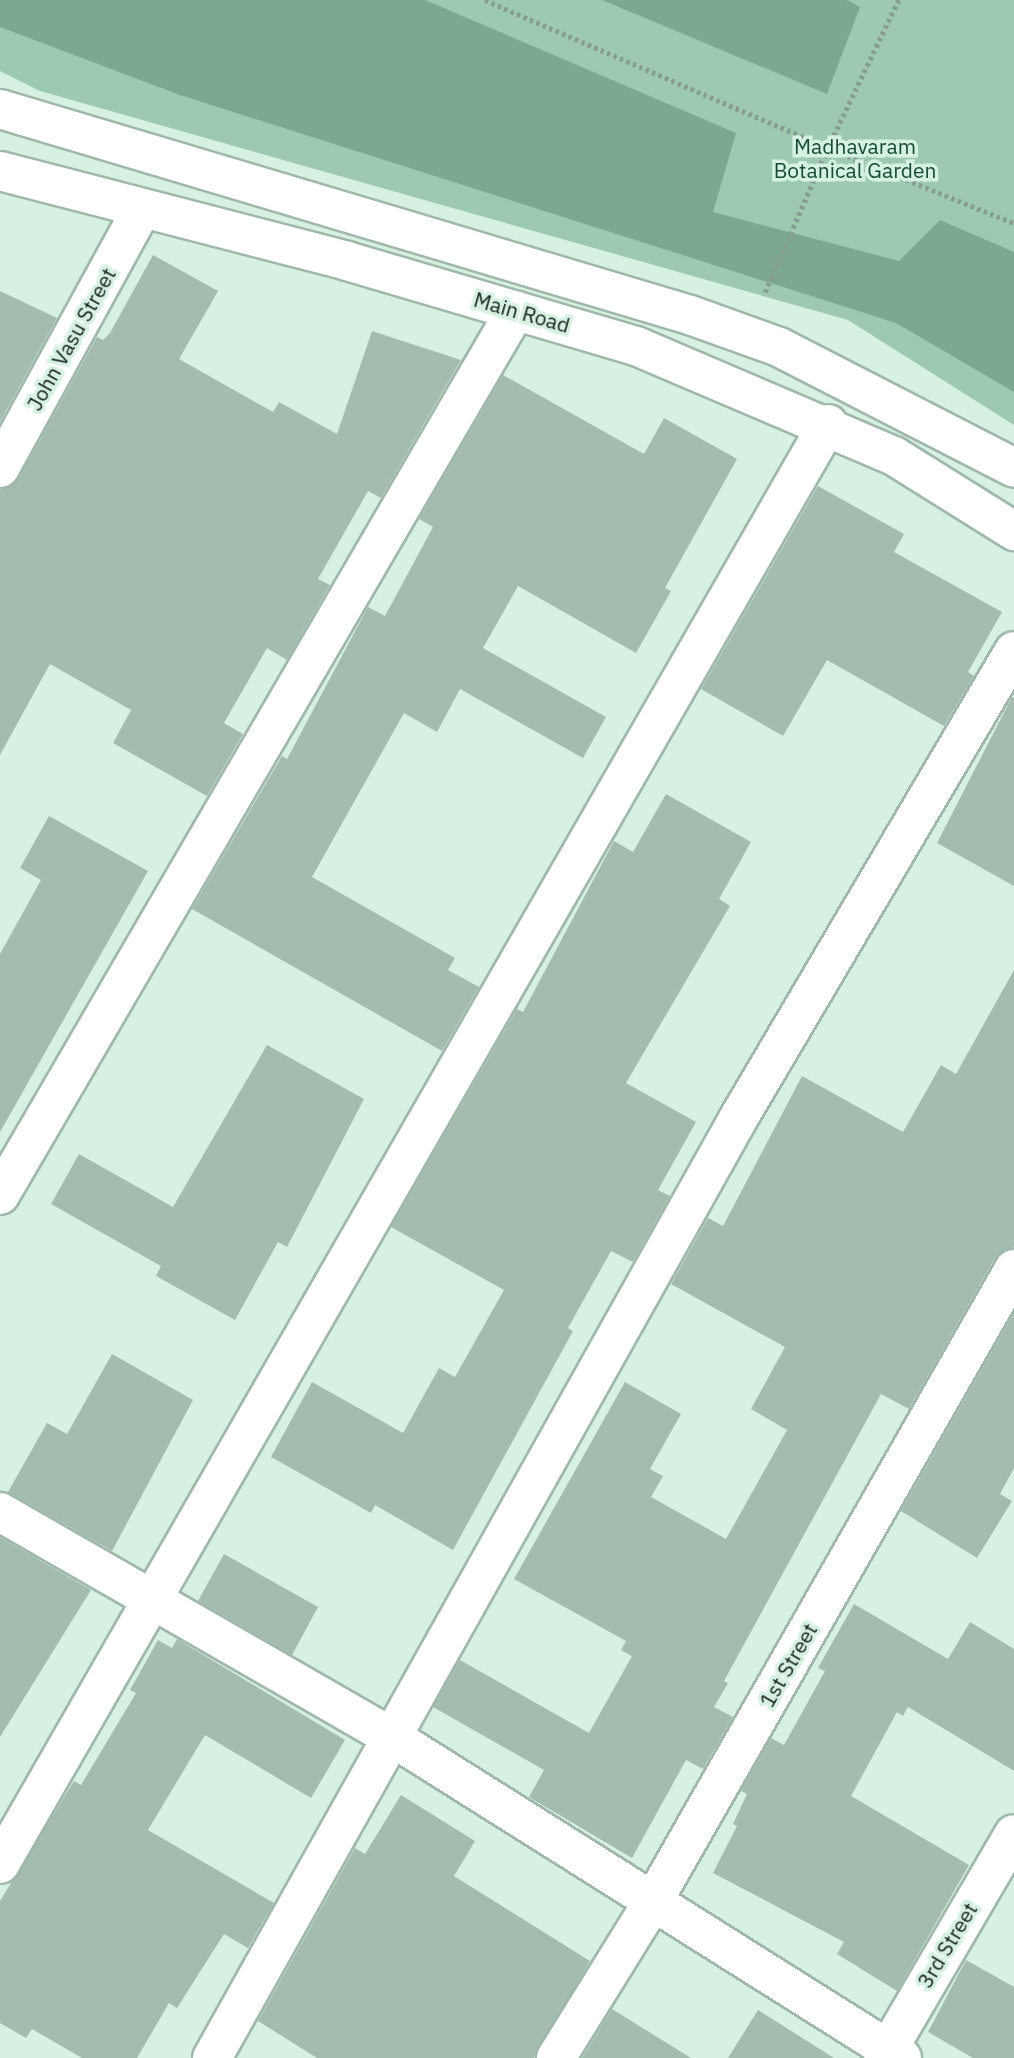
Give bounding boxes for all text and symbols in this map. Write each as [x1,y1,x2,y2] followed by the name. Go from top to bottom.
[774,133,936,183] park label: Madhavaram Botanical Garden
[21,263,121,415] street label: John Vasu Street
[471,286,573,338] street label: Main Road
[754,1619,822,1711] street label: 1st Street
[912,1898,982,1992] street label: 3rd Street

